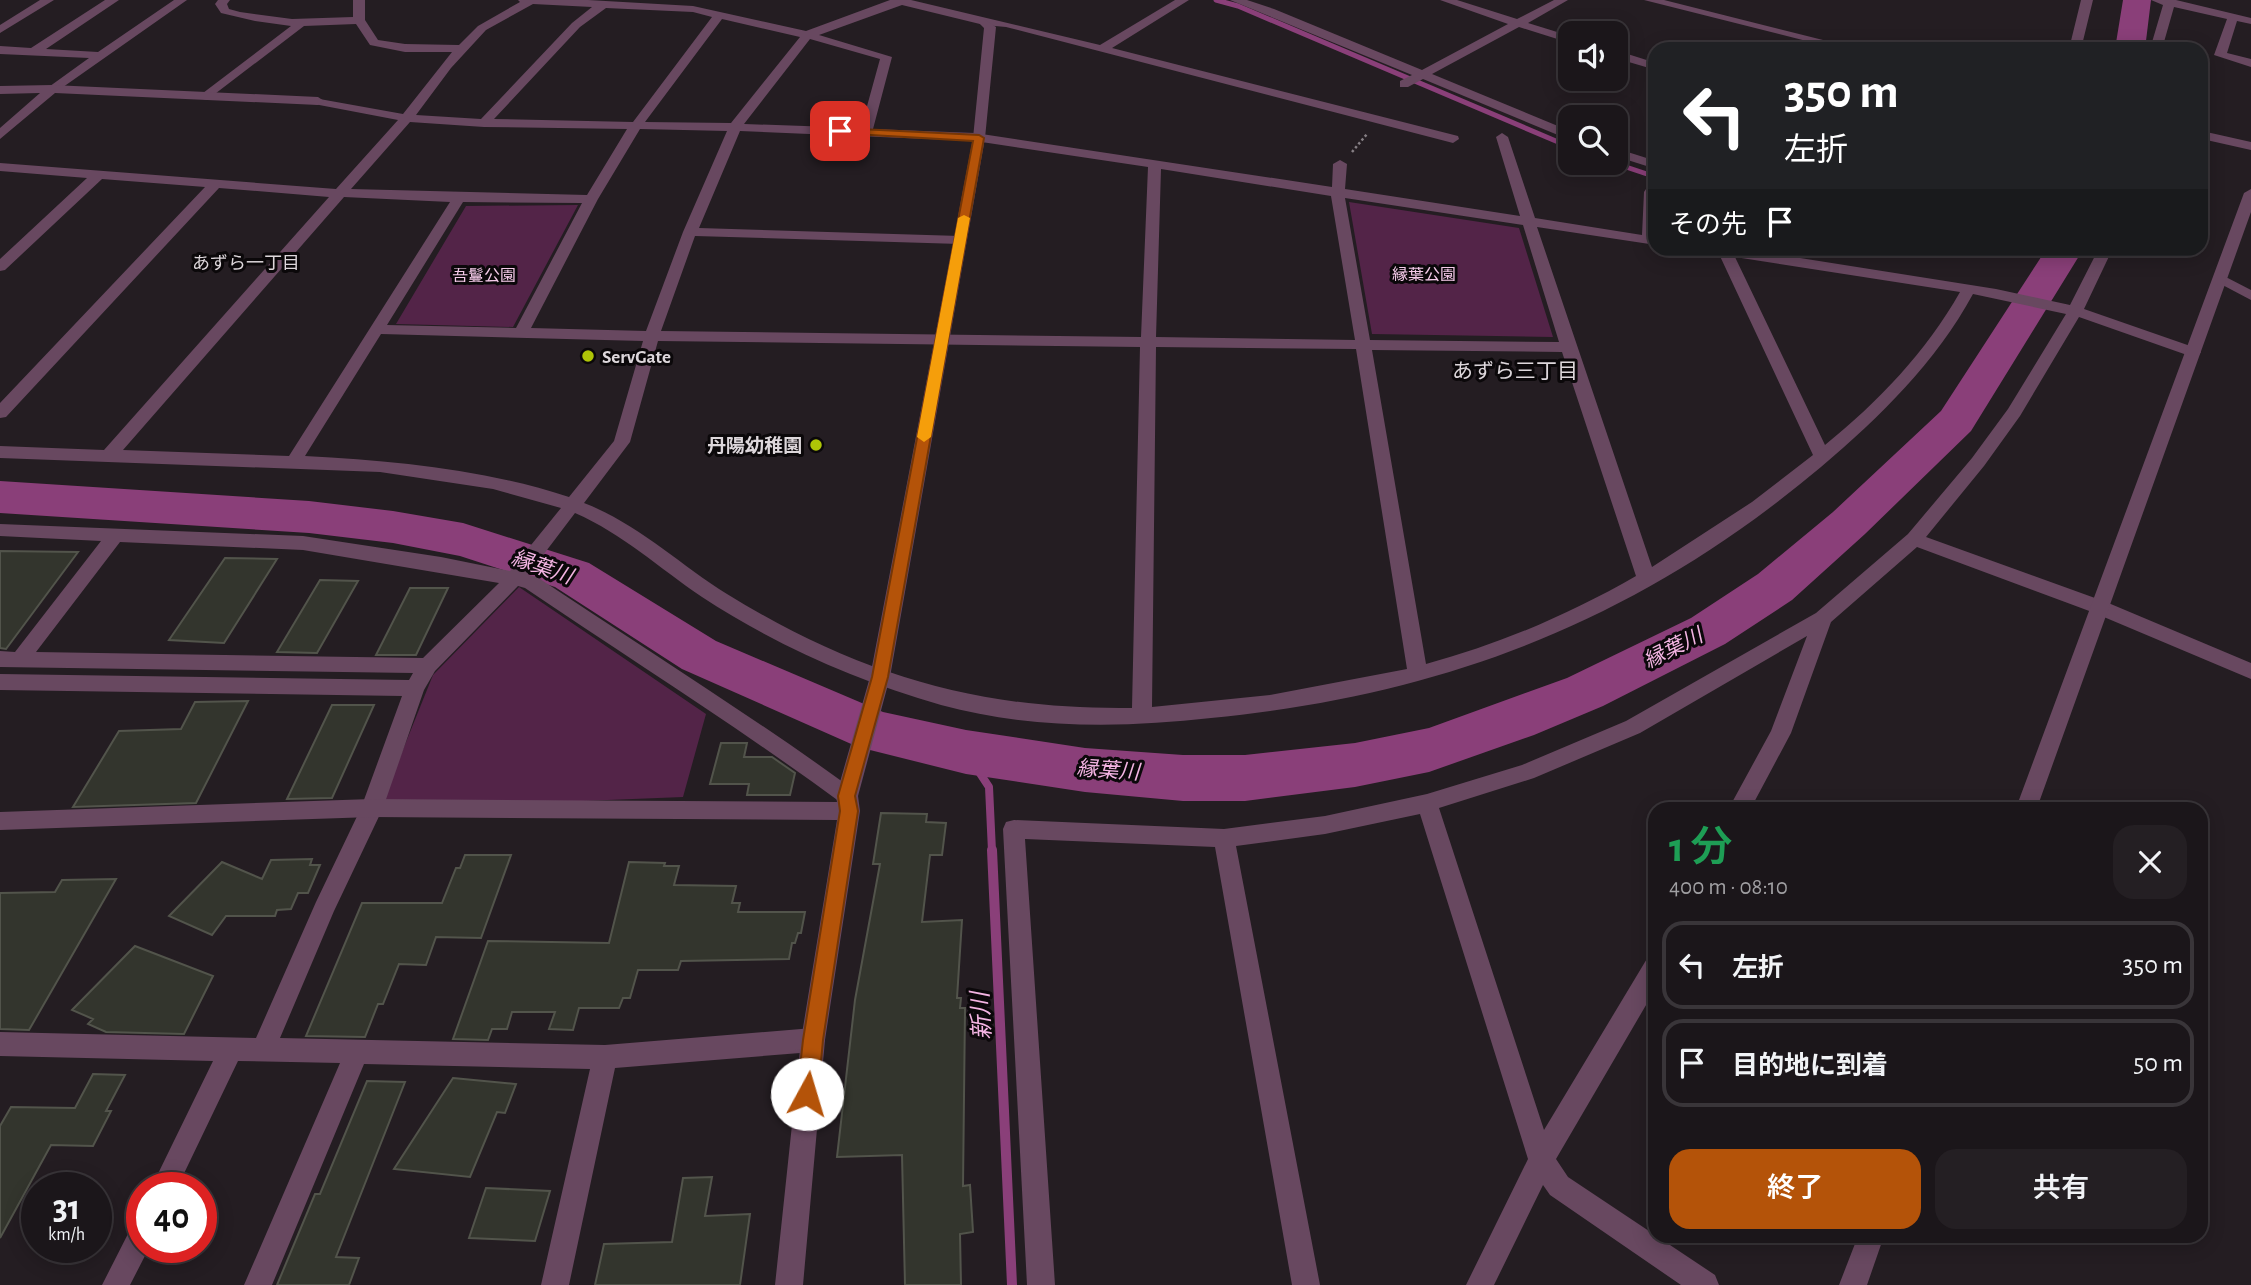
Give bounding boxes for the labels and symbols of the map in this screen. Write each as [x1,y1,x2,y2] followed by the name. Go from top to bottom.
[810,101,870,161] pin
[192,254,300,273] district label: あずら一丁目
[1392,266,1456,283] park label: 縁葉公園
[452,267,516,284] park label: 吾鬘公園
[580,348,596,364] marker: ServGate
[602,348,671,367] place label: ServGate
[1452,360,1578,382] district label: あずら三丁目
[707,435,802,456] place label: 丹陽幼稚園
[808,437,824,453] marker: 丹陽幼稚園
[509,546,577,588] water label: 縁葉川
[1640,623,1708,672] water label: 縁葉川
[1076,757,1142,783] water label: 縁葉川
[967,988,995,1041] water label: 新川
[770,1057,844,1131] position arrow
[126,1172,217,1263] speed limit sign: 40

